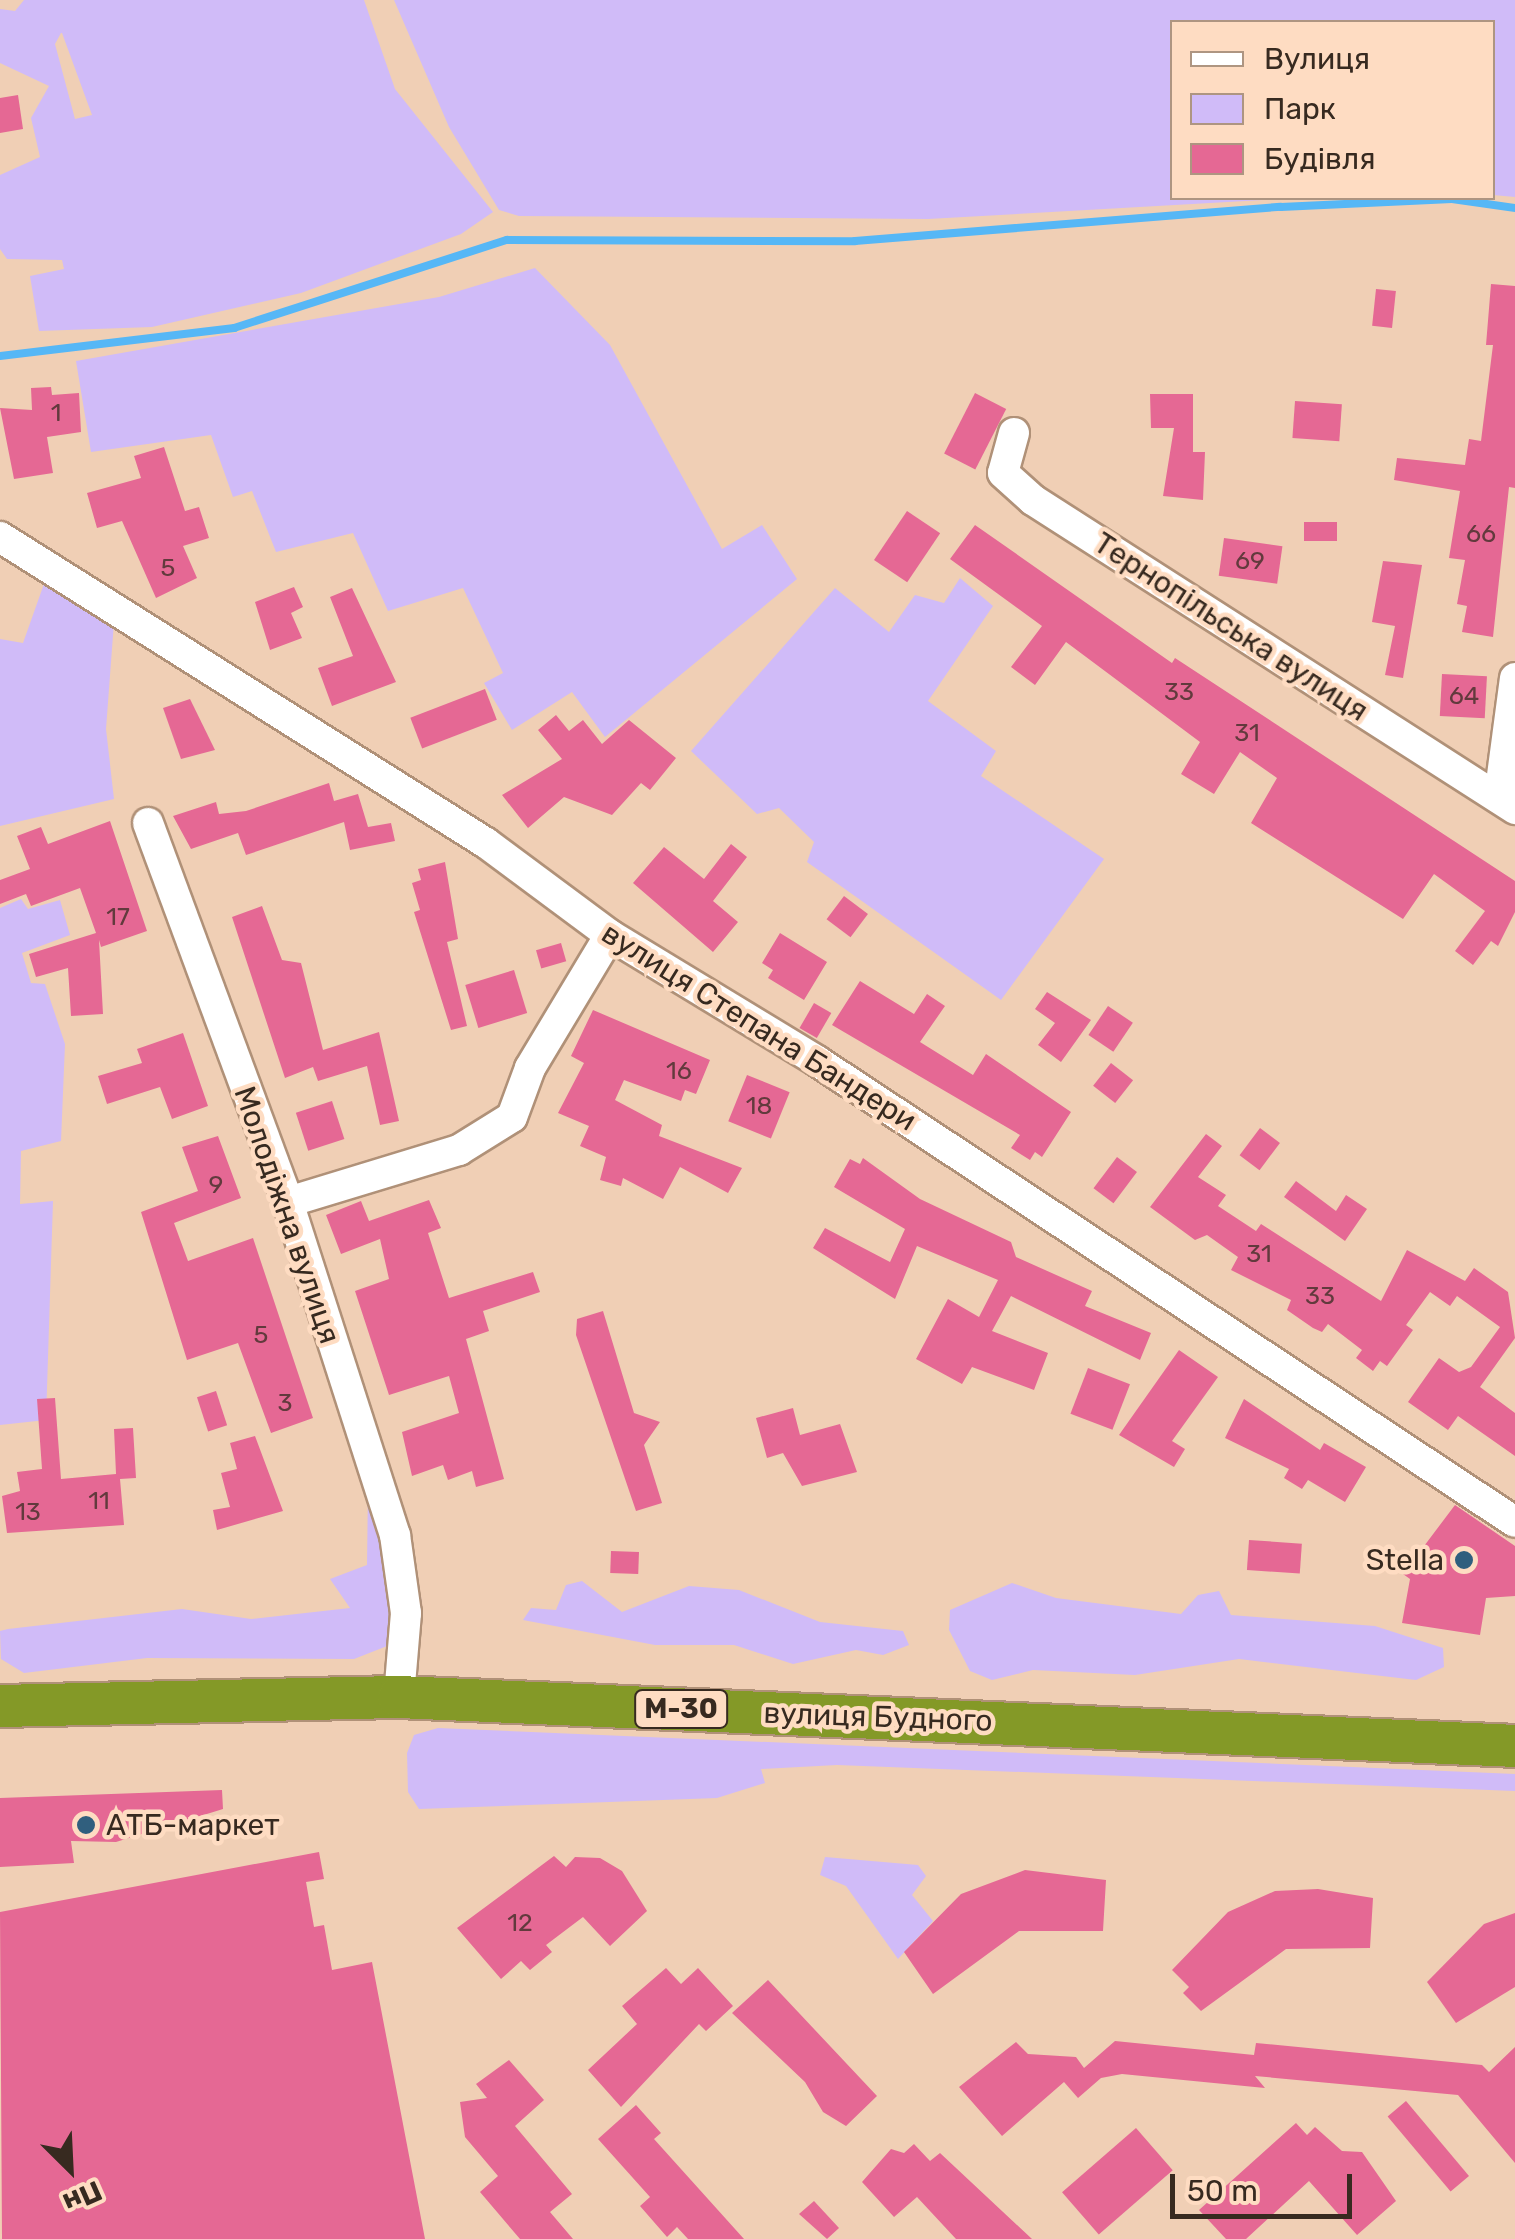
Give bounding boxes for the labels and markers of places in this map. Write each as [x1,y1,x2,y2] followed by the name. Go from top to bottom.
[1366,1542,1444,1578] place label: Stella
[1453,1549,1475,1571] marker: Stella
[106,1807,280,1843] place label: АТБ-маркет
[75,1814,97,1836] marker: АТБ-маркет

